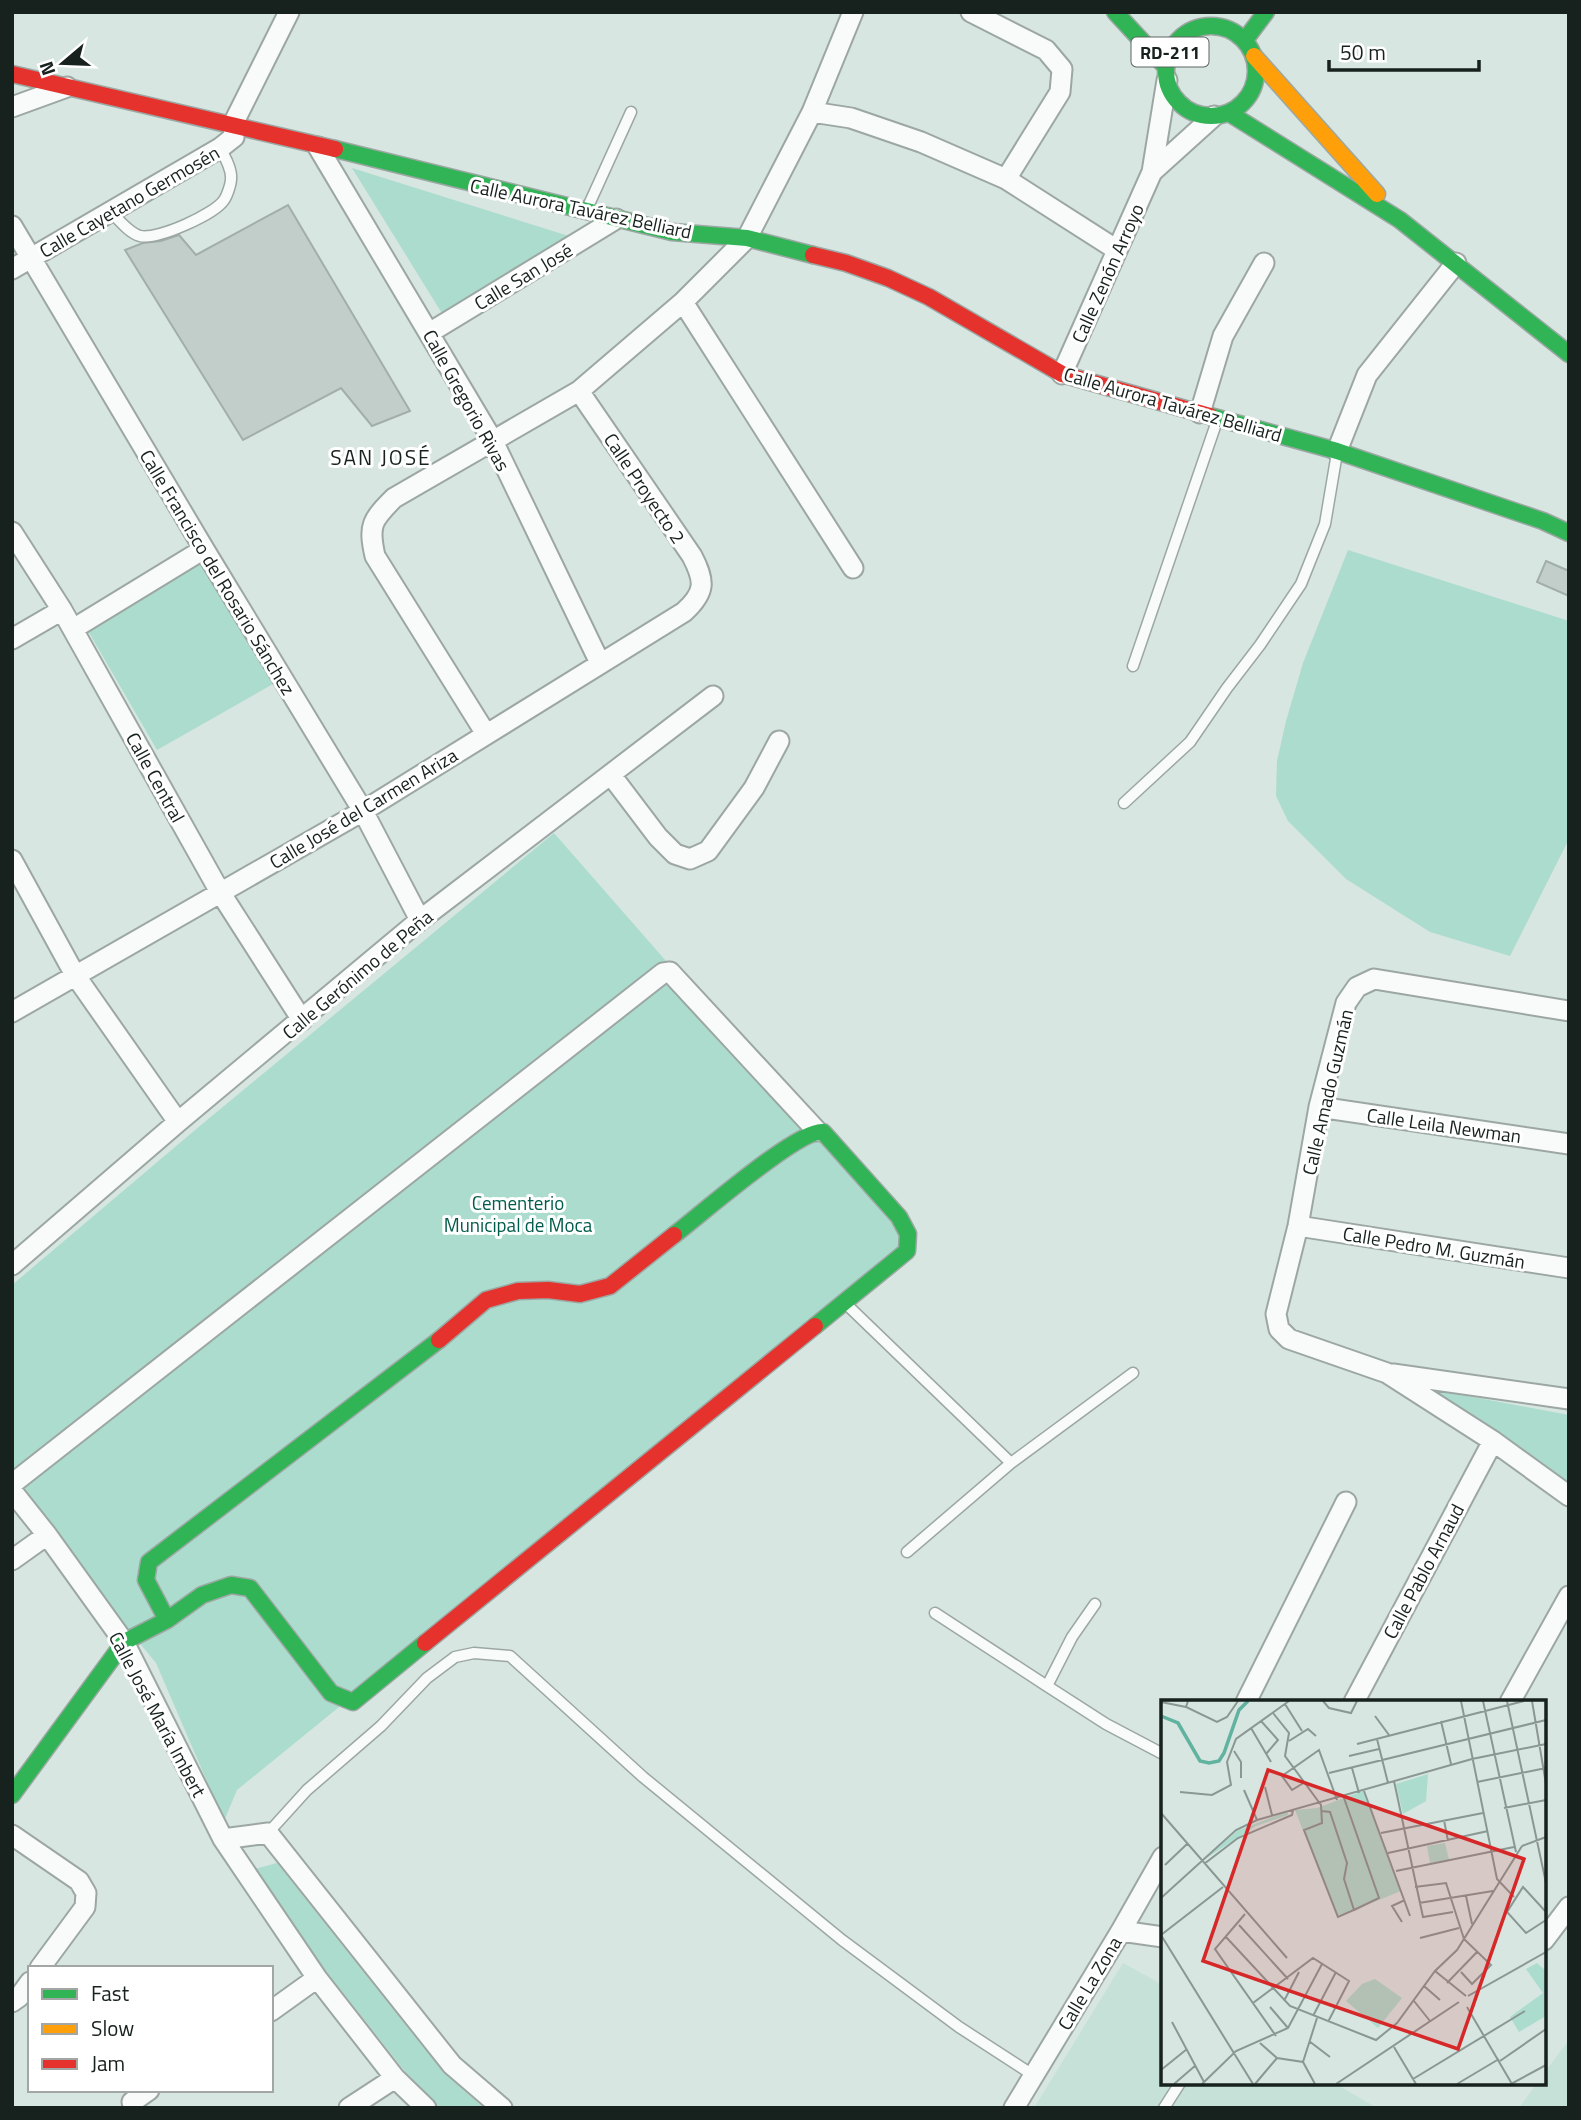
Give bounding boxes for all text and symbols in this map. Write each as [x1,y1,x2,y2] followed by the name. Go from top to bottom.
[28,28,98,98] north arrow
[1329,28,1480,72] scale bar
[1340,36,1386,68] text: 50 m
[1132,38,1208,66] road number: RD-211
[31,58,62,80] text: N
[34,138,224,264] street label: Calle Cayetano Germosén
[468,170,694,246] street label: Calle Aurora Tavárez Belliard
[1063,199,1151,347] street label: Calle Zenón Arroyo
[468,235,578,317] street label: Calle San José
[416,324,518,476] street label: Calle Gregorio Rivas
[1061,359,1285,449] street label: Calle Aurora Tavárez Belliard
[597,427,693,549] street label: Calle Proyecto 2
[330,441,432,473] district label: SAN JOSÉ
[133,444,303,700] street label: Calle Francisco del Rosario Sánchez
[119,726,193,828] street label: Calle Central
[263,740,463,876] street label: Calle José del Carmen Ariza
[275,902,439,1046] street label: Calle Gerónimo de Peña
[1294,1006,1360,1178] street label: Calle Amado Guzmán
[1365,1100,1523,1150] street label: Calle Leila Newman
[444,1188,593,1239] park label: Cementerio Municipal de Moca
[1341,1218,1527,1276] street label: Calle Pedro M. Guzmán
[1375,1498,1471,1644] street label: Calle Pablo Arnaud
[102,1626,214,1802] street label: Calle José María Imbert
[1161,1700,1546,2085] inset map
[1050,1930,1129,2035] street label: Calle La Zona
[28,1966,273,2092] legend
[91,1977,130,2009] text: Fast
[91,2012,134,2044] text: Slow
[91,2047,125,2079] text: Jam

